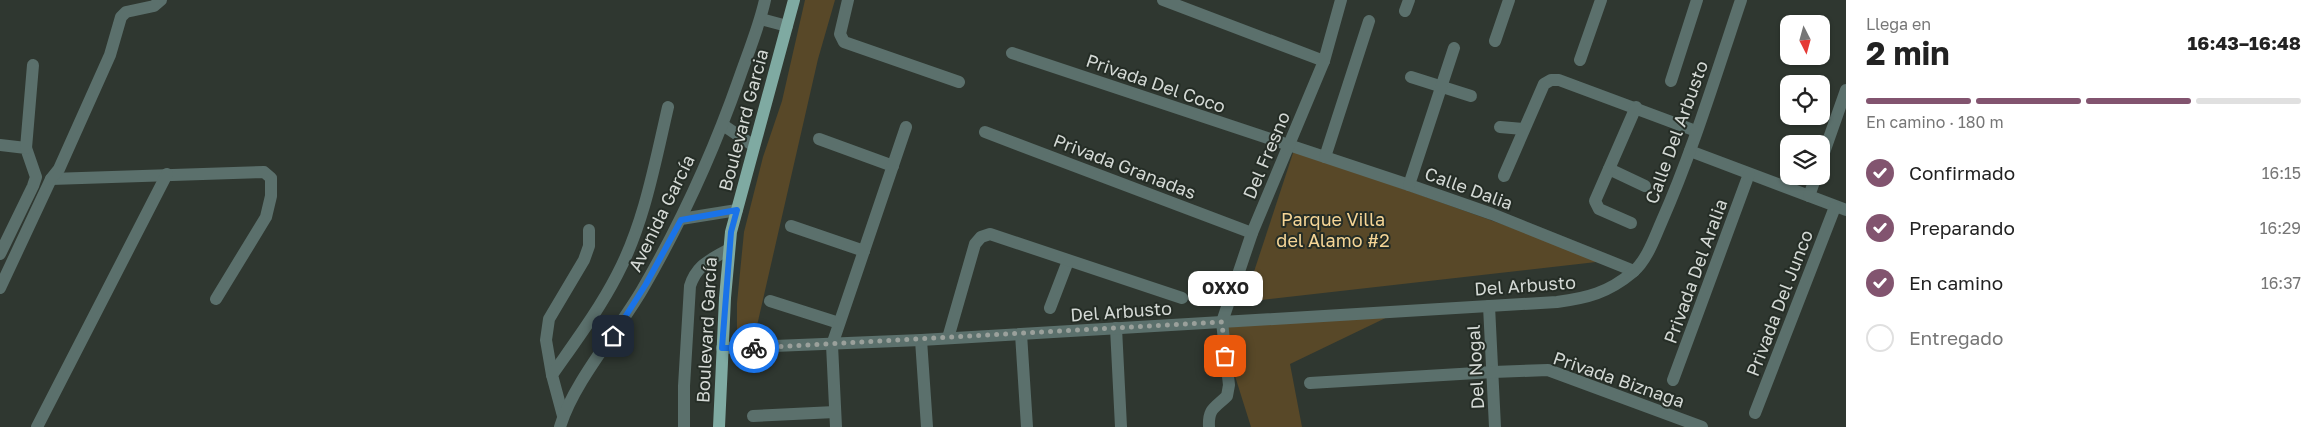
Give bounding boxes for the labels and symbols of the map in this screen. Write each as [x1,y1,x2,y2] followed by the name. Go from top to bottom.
[1780,15,1830,65] north arrow
[713,47,773,193] street label: Boulevard Garcia
[1083,49,1229,117] street label: Privada Del Coco
[1640,57,1712,207] street label: Calle Del Arbusto
[1238,108,1294,202] street label: Del Fresno
[1051,129,1199,203] street label: Privada Granadas
[623,151,699,275] street label: Avenida García
[1422,162,1516,214] street label: Calle Dalia
[1659,196,1731,346] street label: Privada Del Aralia
[1276,208,1390,251] park label: Parque Villa del Alamo #2
[1741,227,1817,379] street label: Privada Del Junco
[691,257,721,403] street label: Boulevard García
[1473,270,1577,300] street label: Del Arbusto
[1188,271,1262,306] callout: OXXO
[1069,296,1173,326] street label: Del Arbusto
[592,315,634,357] pin
[729,323,779,373] courier
[1462,324,1488,410] street label: Del Nogal
[1204,335,1246,377] pin
[1550,346,1688,412] street label: Privada Biznaga

